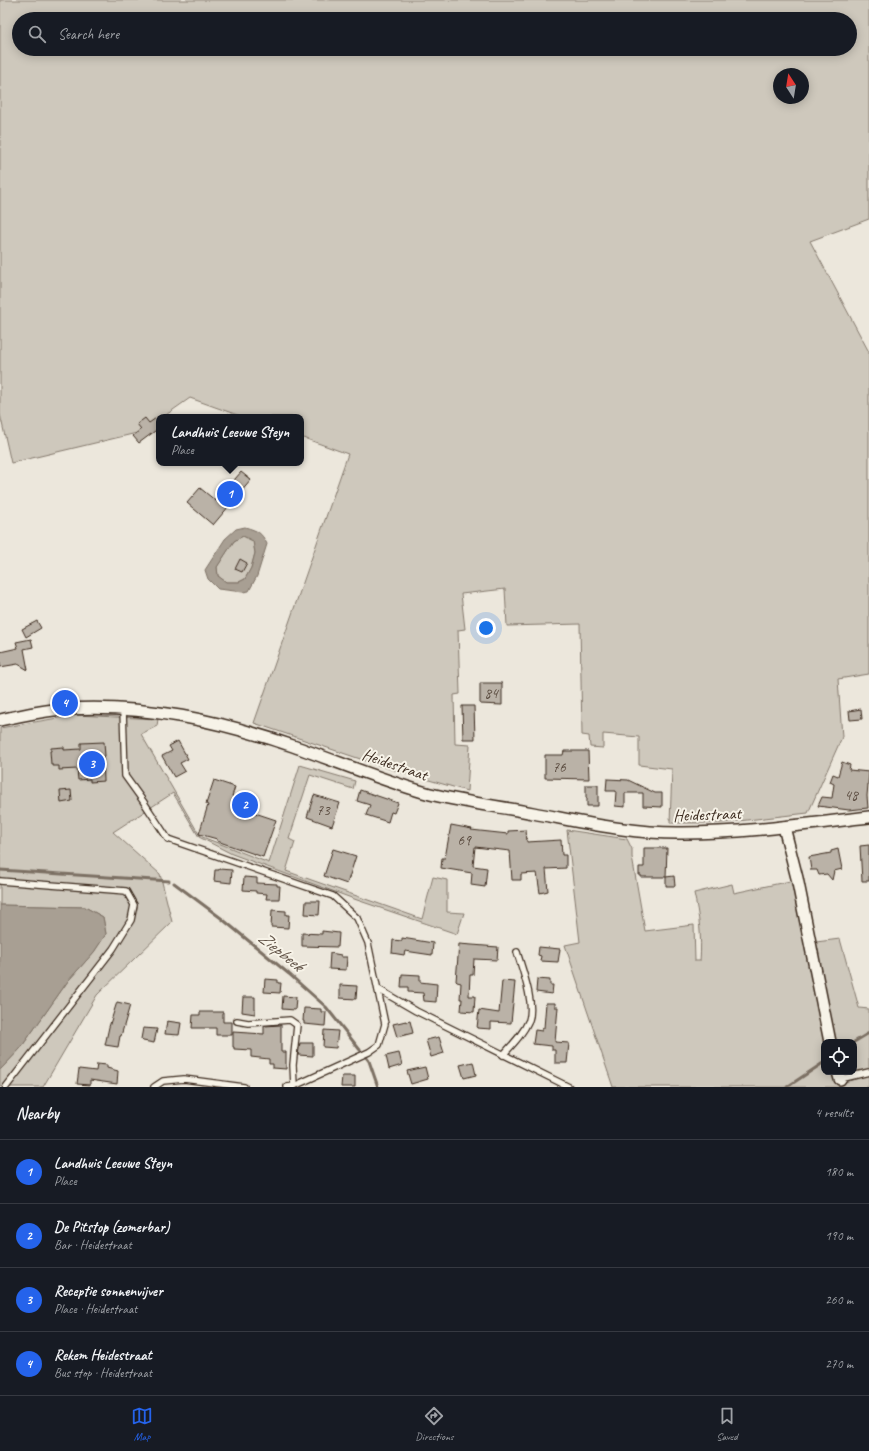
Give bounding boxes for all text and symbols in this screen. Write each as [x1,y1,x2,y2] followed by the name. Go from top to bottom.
[12,12,857,56] search box
[26,23,48,45] icon: search
[58,25,119,44] text: Search here
[773,68,809,104] north arrow
[156,414,304,466] popup
[171,423,289,442] text: Landhuis Leeuwe Steyn
[171,442,194,458] text: Place
[217,479,243,509] pin: 1
[476,618,496,638] your location
[484,684,499,703] house number: 84
[52,688,78,718] pin: 4
[359,744,433,786] street label: Heidestraat
[79,749,105,779] pin: 3
[552,758,567,777] house number: 76
[844,786,859,805] house number: 48
[232,790,258,820] pin: 2
[316,801,331,820] house number: 73
[673,803,744,826] street label: Heidestraat
[457,831,472,850] house number: 69
[254,926,311,978] water label: Ziepbeek
[821,1039,857,1075] map controls
[821,1039,857,1075] button: locate
[16,1103,59,1124] text: Nearby
[815,1105,853,1121] text: 4 results
[54,1154,172,1173] text: Landhuis Leeuwe Steyn
[26,1164,32,1180] text: 1
[825,1164,853,1180] text: 180 m
[54,1173,77,1189] text: Place
[54,1218,170,1237] text: De Pitstop (zomerbar)
[26,1228,32,1244] text: 2
[825,1228,853,1244] text: 190 m
[54,1237,132,1253] text: Bar · Heidestraat
[54,1282,163,1301] text: Receptie sonnenvijver
[26,1292,32,1308] text: 3
[825,1292,853,1308] text: 260 m
[54,1301,137,1317] text: Place · Heidestraat
[54,1346,152,1365] text: Rekem Heidestraat
[26,1356,32,1372] text: 4
[825,1356,853,1372] text: 270 m
[54,1365,152,1381] text: Bus stop · Heidestraat
[131,1405,153,1443] tab: Map
[415,1405,454,1443] tab: Directions
[716,1405,738,1443] tab: Saved

